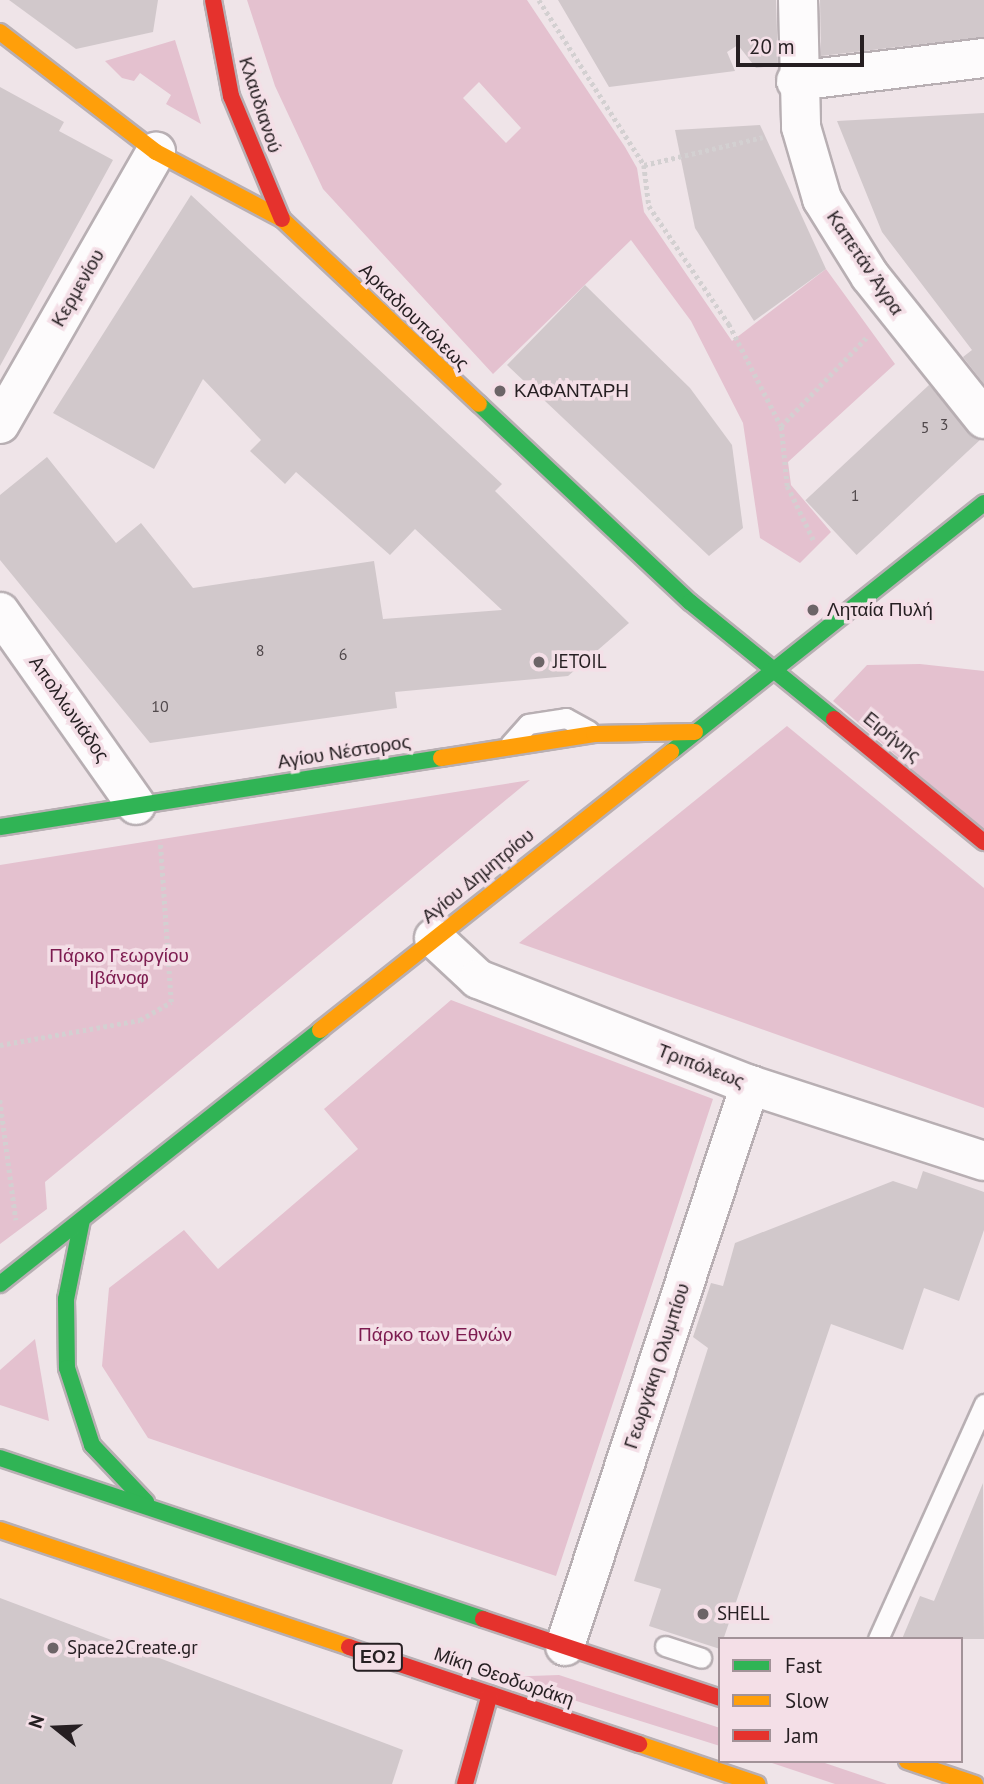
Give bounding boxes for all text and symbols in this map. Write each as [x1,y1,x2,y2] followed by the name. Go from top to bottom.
[739,21,867,65] scale bar
[749,33,795,60] text: 20 m
[234,54,286,156] street label: Κλαυδιανού
[822,206,908,320] street label: Καπετάν Άγρα
[47,245,109,331] street label: Κερμενίου
[354,259,474,375] street label: Αρκαδιουπόλεως
[514,380,629,402] place label: ΚΑΦΑΝΤΑΡΗ
[492,383,508,399] marker: ΚΑΦΑΝΤΑΡΗ
[940,414,948,434] house number: 3
[921,417,929,437] house number: 5
[851,485,859,505] house number: 1
[827,599,933,621] place label: Ληταία Πυλή
[805,602,821,618] marker: Ληταία Πυλή
[256,640,264,660] house number: 8
[339,644,347,664] house number: 6
[553,651,607,673] place label: JETOIL
[24,652,114,766] street label: Απολλωνιάδος
[531,654,547,670] marker: JETOIL
[151,696,169,716] house number: 10
[859,707,925,767] street label: Ειρήνης
[276,730,412,774] street label: Αγίου Νέστορος
[417,824,539,928] street label: Αγίου Δημητρίου
[49,945,189,989] park label: Πάρκο Γεωργίου Ιβάνοφ
[654,1039,748,1093] street label: Τριπόλεως
[619,1280,695,1452] street label: Γεωργάκη Ολυμπίου
[358,1324,512,1346] park label: Πάρκο των Εθνών
[717,1603,770,1625] place label: SHELL
[695,1606,711,1622] marker: SHELL
[67,1637,198,1659] place label: Space2Create.gr
[718,1637,963,1763] legend
[45,1640,61,1656] marker: Space2Create.gr
[352,1642,404,1672] road number: ΕΟ2
[431,1642,577,1712] street label: Μίκη Θεοδωράκη
[785,1652,822,1679] text: Fast
[785,1687,829,1714] text: Slow
[21,1693,91,1763] north arrow
[23,1712,49,1731] text: N
[785,1722,819,1749] text: Jam

